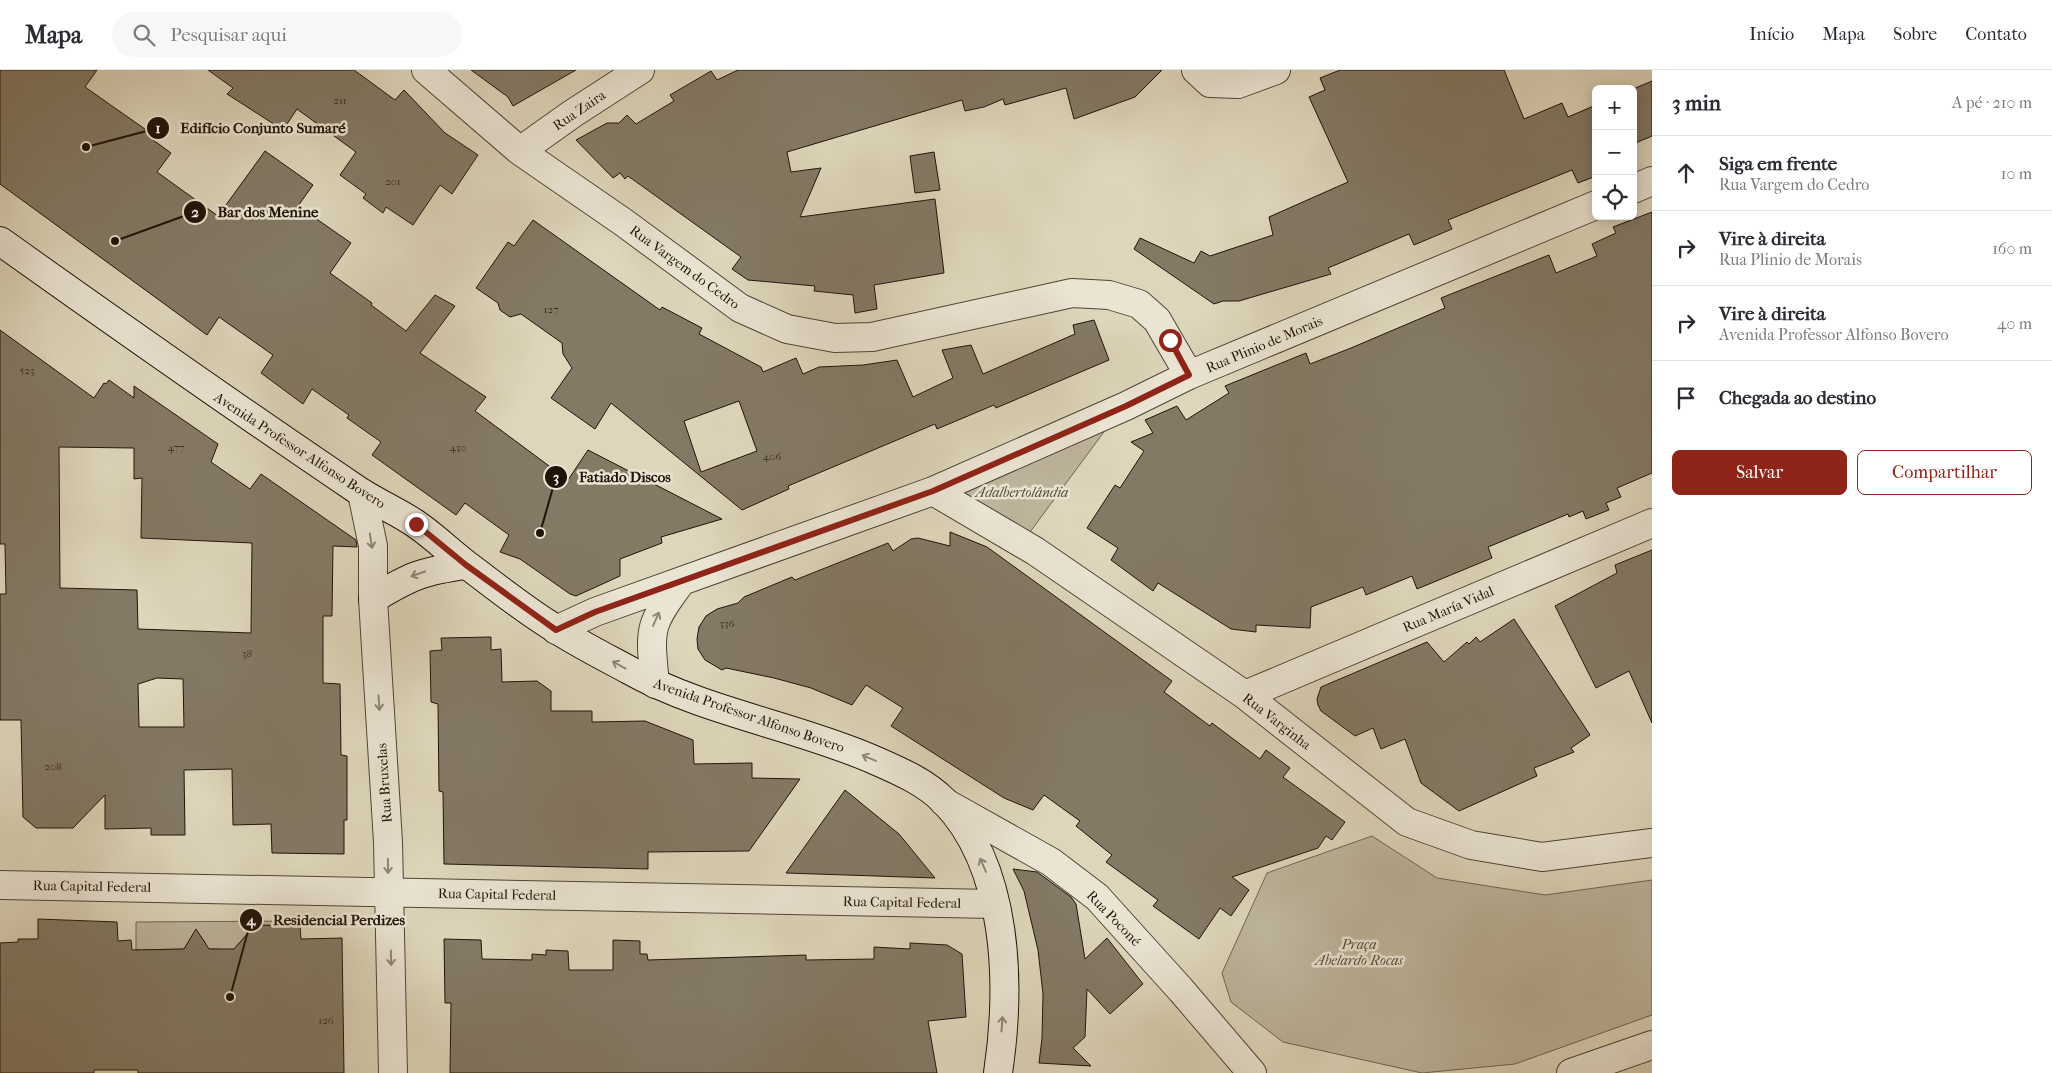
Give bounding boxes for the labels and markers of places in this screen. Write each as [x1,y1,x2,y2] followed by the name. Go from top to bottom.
[145,113,356,143] callout: Edifício Conjunto Sumaré
[183,197,329,227] callout: Bar dos Menine
[544,462,681,492] callout: Fatiado Discos
[238,905,415,935] callout: Residencial Perdizes

